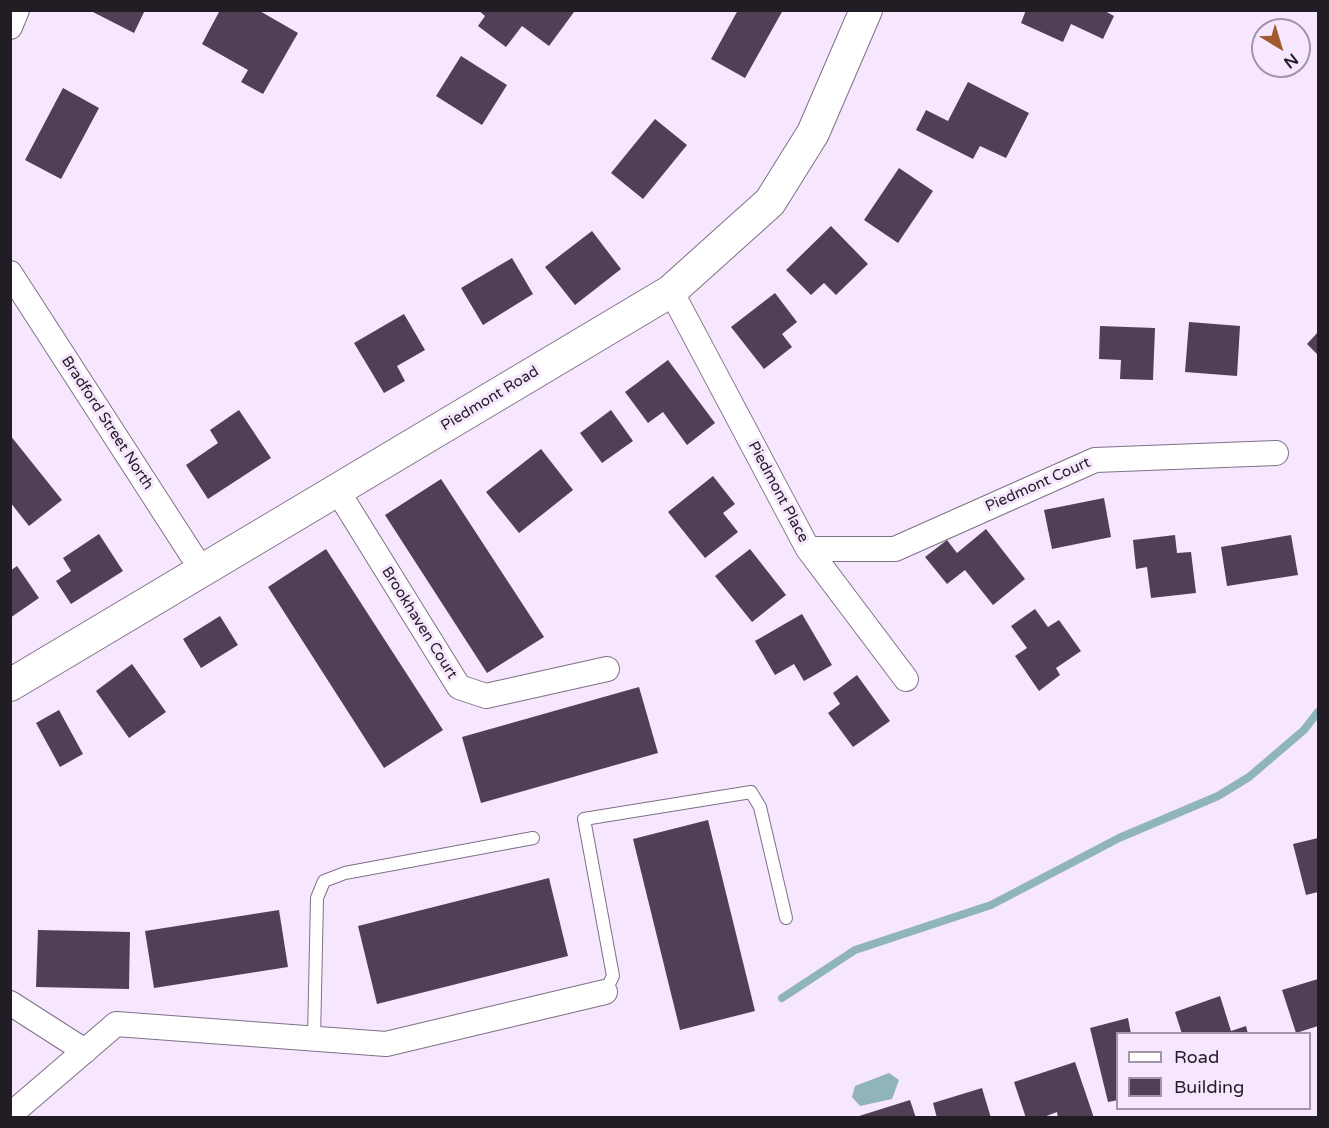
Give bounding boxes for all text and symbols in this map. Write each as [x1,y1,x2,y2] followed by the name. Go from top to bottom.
[1251,18,1311,78] north arrow
[1280,49,1302,72] text: N
[57,353,157,493] street label: Bradford Street North
[438,363,542,435] street label: Piedmont Road
[744,438,812,546] street label: Piedmont Place
[983,454,1093,516] street label: Piedmont Court
[377,564,461,682] street label: Brookhaven Court
[1116,1032,1311,1110] legend
[1174,1046,1219,1068] text: Road
[1174,1076,1244,1098] text: Building

